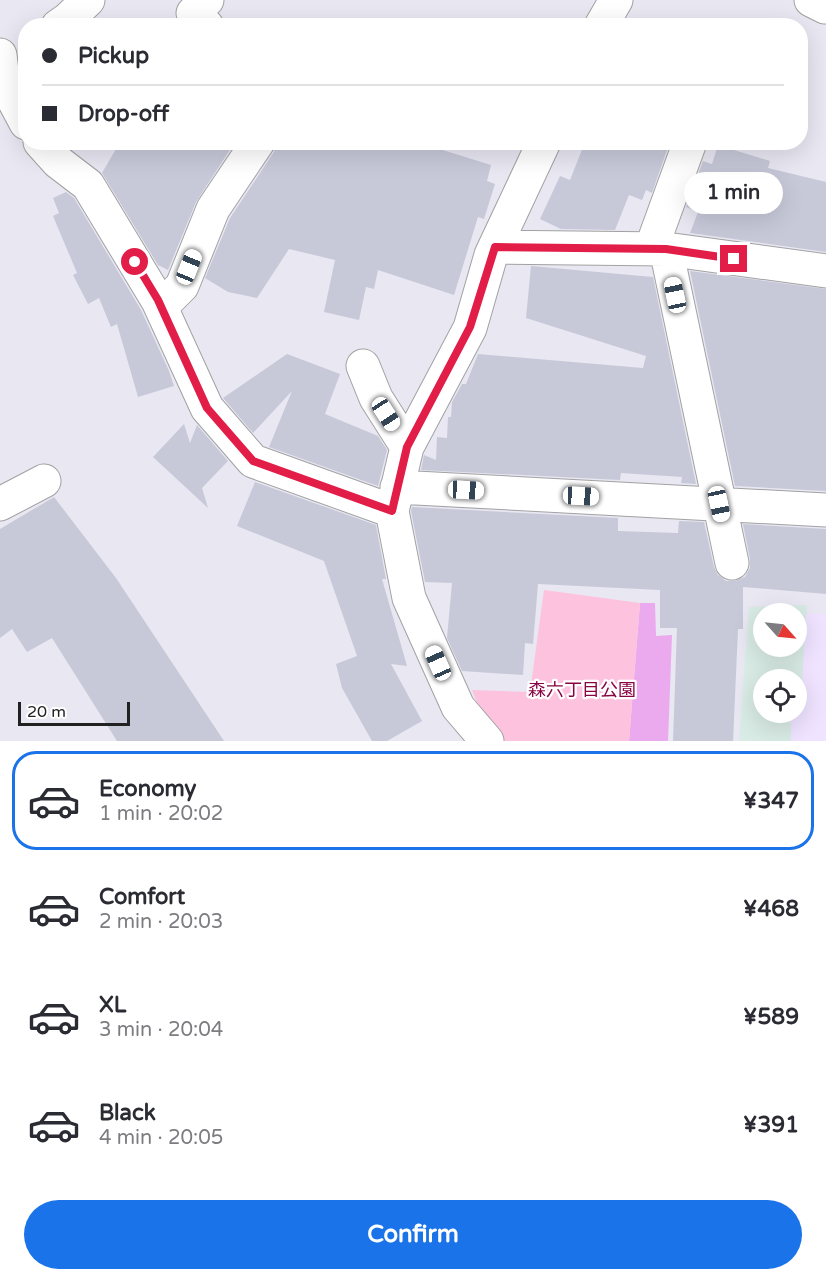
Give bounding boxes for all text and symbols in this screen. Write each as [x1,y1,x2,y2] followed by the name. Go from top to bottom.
[78,43,149,69] text: Pickup
[78,101,169,127] text: Drop-off
[684,172,783,214] callout: 1 min
[707,181,760,205] text: 1 min
[720,245,747,272] route end
[174,247,204,287] car
[121,248,148,275] route start
[662,276,688,314] car
[369,394,403,434] car
[448,480,484,500] car
[706,485,732,523] car
[563,486,599,506] car
[753,603,807,657] north arrow
[753,603,807,723] map controls
[422,643,454,683] car
[753,669,807,723] button: locate
[528,679,636,701] park label: 森六丁目公園
[18,699,130,726] scale bar
[27,702,66,722] text: 20 m
[27,774,81,828] icon: car
[99,776,196,802] text: Economy
[743,788,799,814] text: ¥347
[99,802,223,826] text: 1 min · 20:02
[27,882,81,936] icon: car
[99,884,185,910] text: Comfort
[743,896,799,922] text: ¥468
[99,910,223,934] text: 2 min · 20:03
[27,990,81,1044] icon: car
[99,992,126,1018] text: XL
[743,1004,799,1030] text: ¥589
[99,1018,223,1042] text: 3 min · 20:04
[27,1098,81,1152] icon: car
[99,1100,156,1126] text: Black
[743,1112,799,1138] text: ¥391
[99,1126,223,1150] text: 4 min · 20:05
[24,1200,802,1269] button: Confirm

